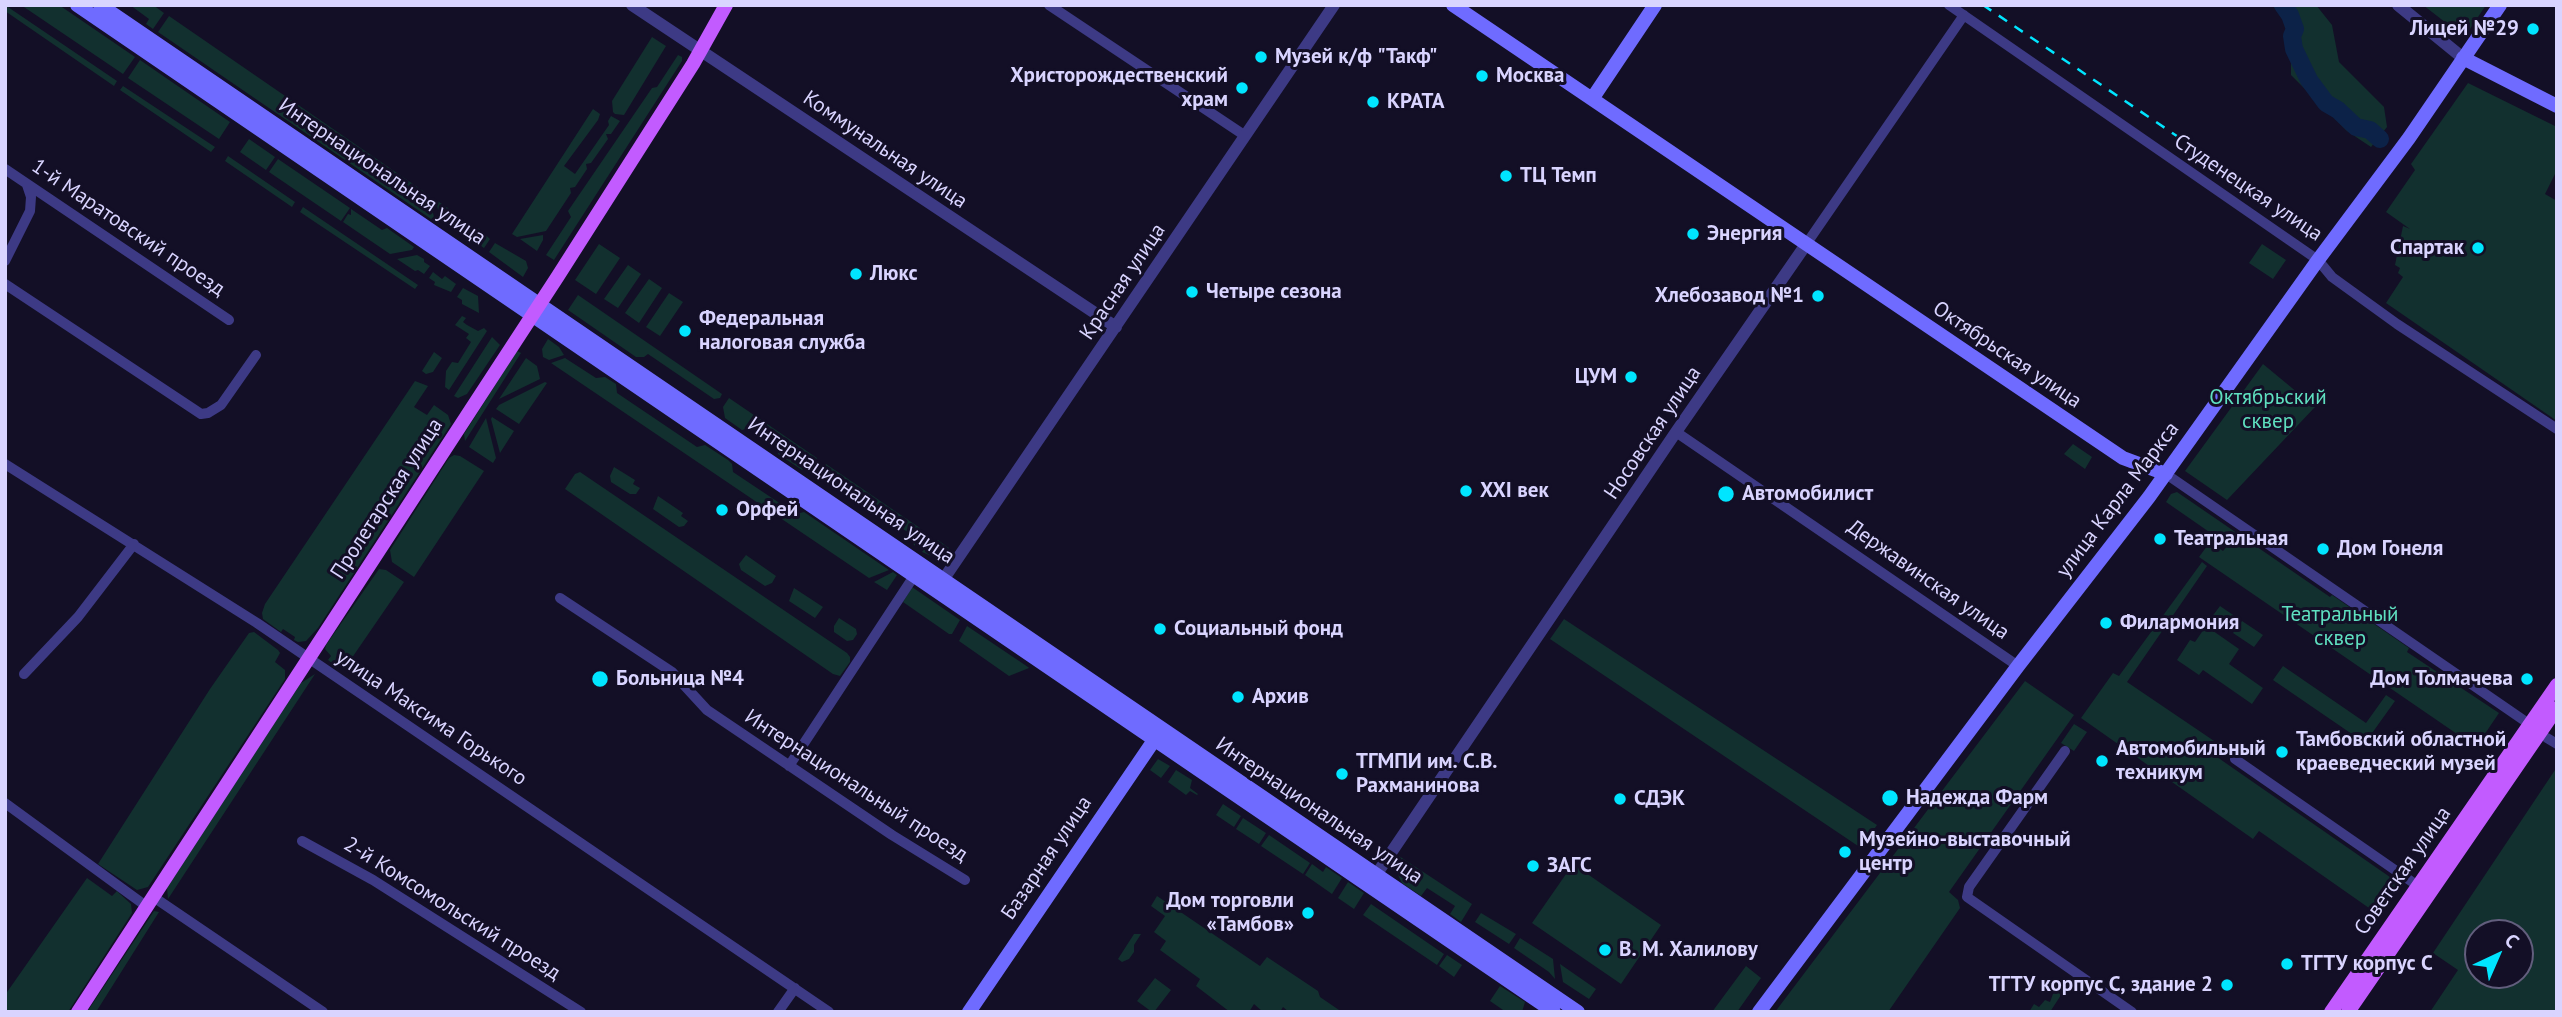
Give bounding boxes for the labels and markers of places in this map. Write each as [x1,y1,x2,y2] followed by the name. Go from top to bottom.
[2410,16,2519,42] place label: Лицей №29
[2525,21,2541,37] marker: Лицей №29
[1275,44,1437,70] place label: Музей к/ф "Такф"
[1253,49,1269,65] marker: Музей к/ф "Такф"
[1010,63,1228,113] place label: Христорождественский храм
[1496,63,1564,89] place label: Москва
[1474,68,1490,84] marker: Москва
[1234,80,1250,96] marker: Христорождественский храм
[1387,89,1444,115] place label: КРАТА
[1365,94,1381,110] marker: КРАТА
[1520,163,1597,189] place label: ТЦ Темп
[1498,168,1514,184] marker: ТЦ Темп
[1707,221,1782,247] place label: Энергия
[1685,226,1701,242] marker: Энергия
[2390,235,2464,261] place label: Спартак
[2470,240,2486,256] marker: Спартак
[870,261,918,287] place label: Люкс
[848,266,864,282] marker: Люкс
[1206,279,1342,305] place label: Четыре сезона
[1655,283,1804,309] place label: Хлебозавод №1
[1184,284,1200,300] marker: Четыре сезона
[1810,288,1826,304] marker: Хлебозавод №1
[699,306,865,356] place label: Федеральная налоговая служба
[677,323,693,339] marker: Федеральная налоговая служба
[1575,364,1617,390] place label: ЦУМ
[1623,369,1639,385] marker: ЦУМ
[1480,478,1549,504] place label: XXI век
[1742,481,1873,507] place label: Автомобилист
[1458,483,1474,499] marker: XXI век
[1716,484,1736,504] marker: Автомобилист
[736,497,798,523] place label: Орфей
[714,502,730,518] marker: Орфей
[2174,526,2288,552] place label: Театральная
[2152,531,2168,547] marker: Театральная
[2337,536,2443,562] place label: Дом Гонеля
[2315,541,2331,557] marker: Дом Гонеля
[2120,610,2239,636] place label: Филармония
[2098,615,2114,631] marker: Филармония
[1174,616,1343,642] place label: Социальный фонд
[1152,621,1168,637] marker: Социальный фонд
[616,666,744,692] place label: Больница №4
[2370,666,2513,692] place label: Дом Толмачева
[590,669,610,689] marker: Больница №4
[2519,671,2535,687] marker: Дом Толмачева
[1252,684,1309,710] place label: Архив
[1230,689,1246,705] marker: Архив
[2296,727,2506,777] place label: Тамбовский областной краеведческий музей
[2116,736,2266,786] place label: Автомобильный техникум
[2274,744,2290,760] marker: Тамбовский областной краеведческий музей
[1356,749,1497,799] place label: ТГМПИ им. С.В. Рахманинова
[2094,753,2110,769] marker: Автомобильный техникум
[1334,766,1350,782] marker: ТГМПИ им. С.В. Рахманинова
[1906,785,2048,811] place label: Надежда Фарм
[1634,786,1685,812] place label: СДЭК
[1880,788,1900,808] marker: Надежда Фарм
[1612,791,1628,807] marker: СДЭК
[1859,827,2071,877] place label: Музейно-выставочный центр
[1837,844,1853,860] marker: Музейно-выставочный центр
[1547,853,1592,879] place label: ЗАГС
[1525,858,1541,874] marker: ЗАГС
[1166,888,1294,938] place label: Дом торговли «Тамбов»
[1300,905,1316,921] marker: Дом торговли «Тамбов»
[1619,937,1758,963] place label: В. М. Халилову
[1597,942,1613,958] marker: В. М. Халилову
[2301,951,2433,977] place label: ТГТУ корпус С
[2279,956,2295,972] marker: ТГТУ корпус С
[1989,972,2213,998] place label: ТГТУ корпус С, здание 2
[2219,977,2235,993] marker: ТГТУ корпус С, здание 2

